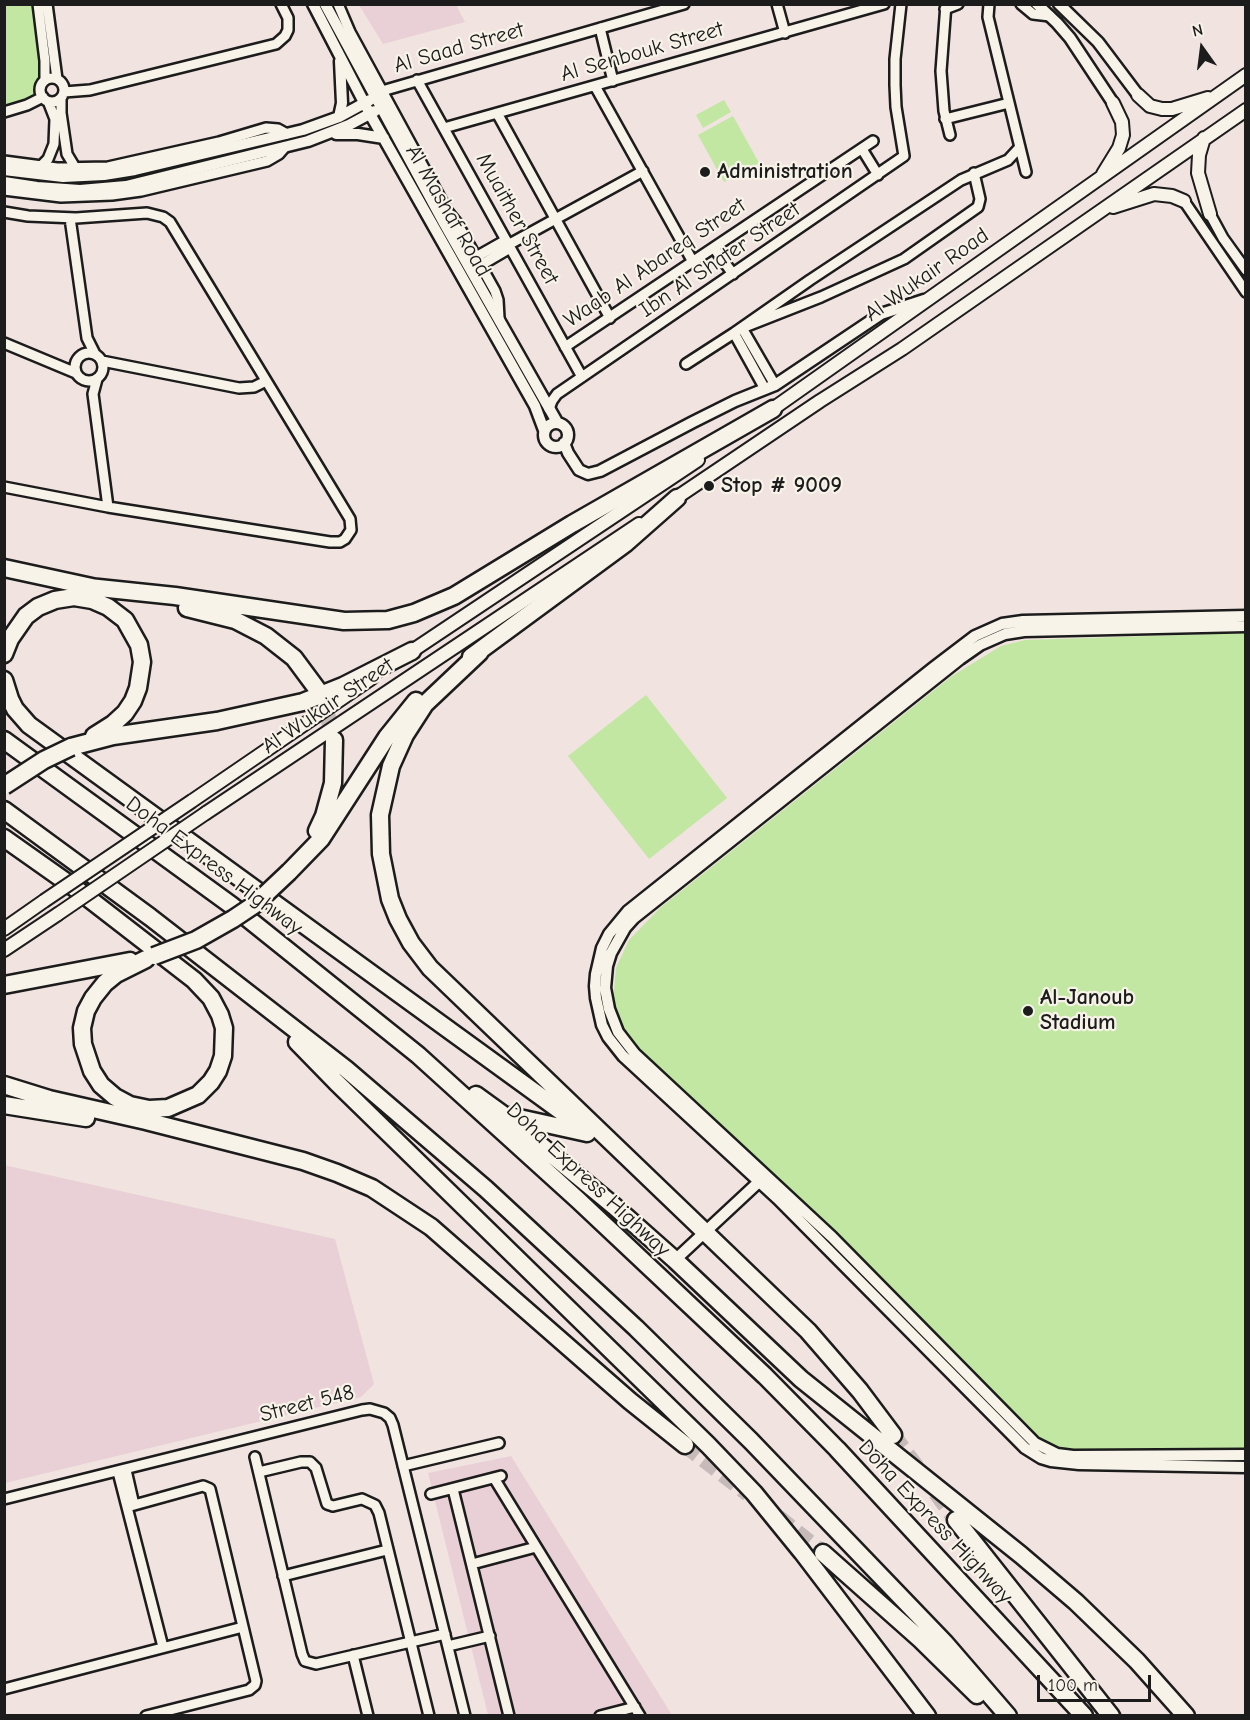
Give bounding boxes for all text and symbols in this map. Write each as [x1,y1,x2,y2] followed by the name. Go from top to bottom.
[558,16,726,88] street label: Al Senbouk Street
[391,17,527,79] street label: Al Saad Street
[1172,18,1232,78] north arrow
[1190,21,1205,41] text: N
[400,140,496,282] street label: Al Mashaf Road
[470,149,564,289] street label: Muaither Street
[717,159,853,185] place label: Administration
[698,165,712,179] marker: Administration
[559,192,751,334] street label: Waab Al Abareq Street
[635,196,805,324] street label: Ibn Al Shater Street
[860,222,994,328] street label: Al Wukair Road
[721,473,842,499] place label: Stop # 9009
[702,479,716,493] marker: Stop # 9009
[257,652,399,760] street label: Al Wukair Street
[120,791,308,941] street label: Doha Express Highway
[1040,985,1134,1036] place label: Al-Janoub Stadium
[1021,1004,1035,1018] marker: Al-Janoub Stadium
[501,1097,675,1263] street label: Doha Express Highway
[257,1380,357,1428] street label: Street 548
[852,1435,1018,1609] street label: Doha Express Highway
[1040,1663,1154,1701] scale bar
[1048,1675,1098,1696] text: 100 m

